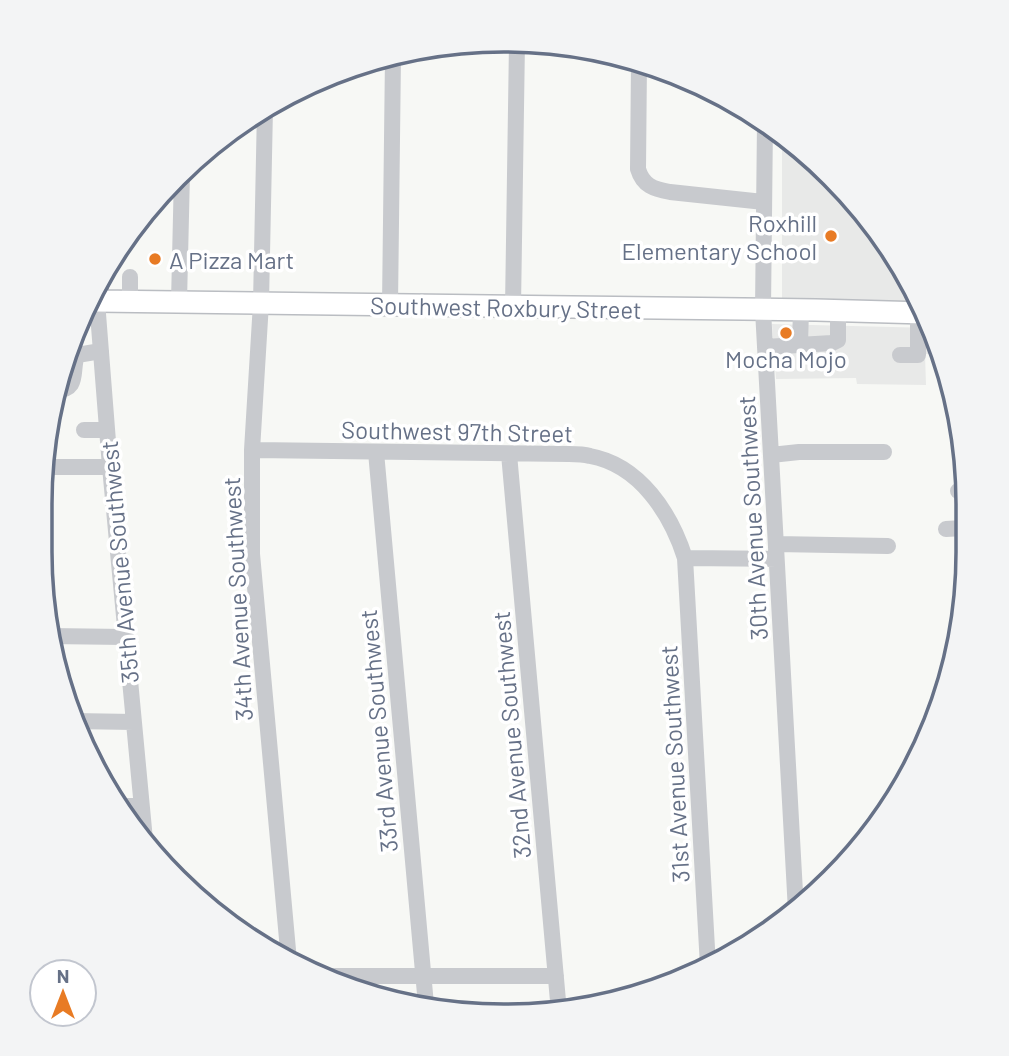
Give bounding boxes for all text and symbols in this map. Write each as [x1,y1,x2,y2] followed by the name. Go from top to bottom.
[622,208,817,265] place label: Roxhill Elementary School
[823,228,839,244] marker: Roxhill Elementary School
[169,245,294,274] place label: A Pizza Mart
[147,251,163,267] marker: A Pizza Mart
[370,290,642,324] street label: Southwest Roxbury Street
[778,325,794,341] marker: Mocha Mojo
[725,344,847,373] place label: Mocha Mojo
[731,395,773,641] street label: 30th Avenue Southwest
[341,414,573,448] street label: Southwest 97th Street
[94,440,144,684] street label: 35th Avenue Southwest
[216,476,258,722] street label: 34th Avenue Southwest
[353,608,403,854] street label: 33rd Avenue Southwest
[486,610,536,860] street label: 32nd Avenue Southwest
[653,644,695,884] street label: 31st Avenue Southwest
[28,958,98,1028] north arrow
[57,964,69,987] text: N

